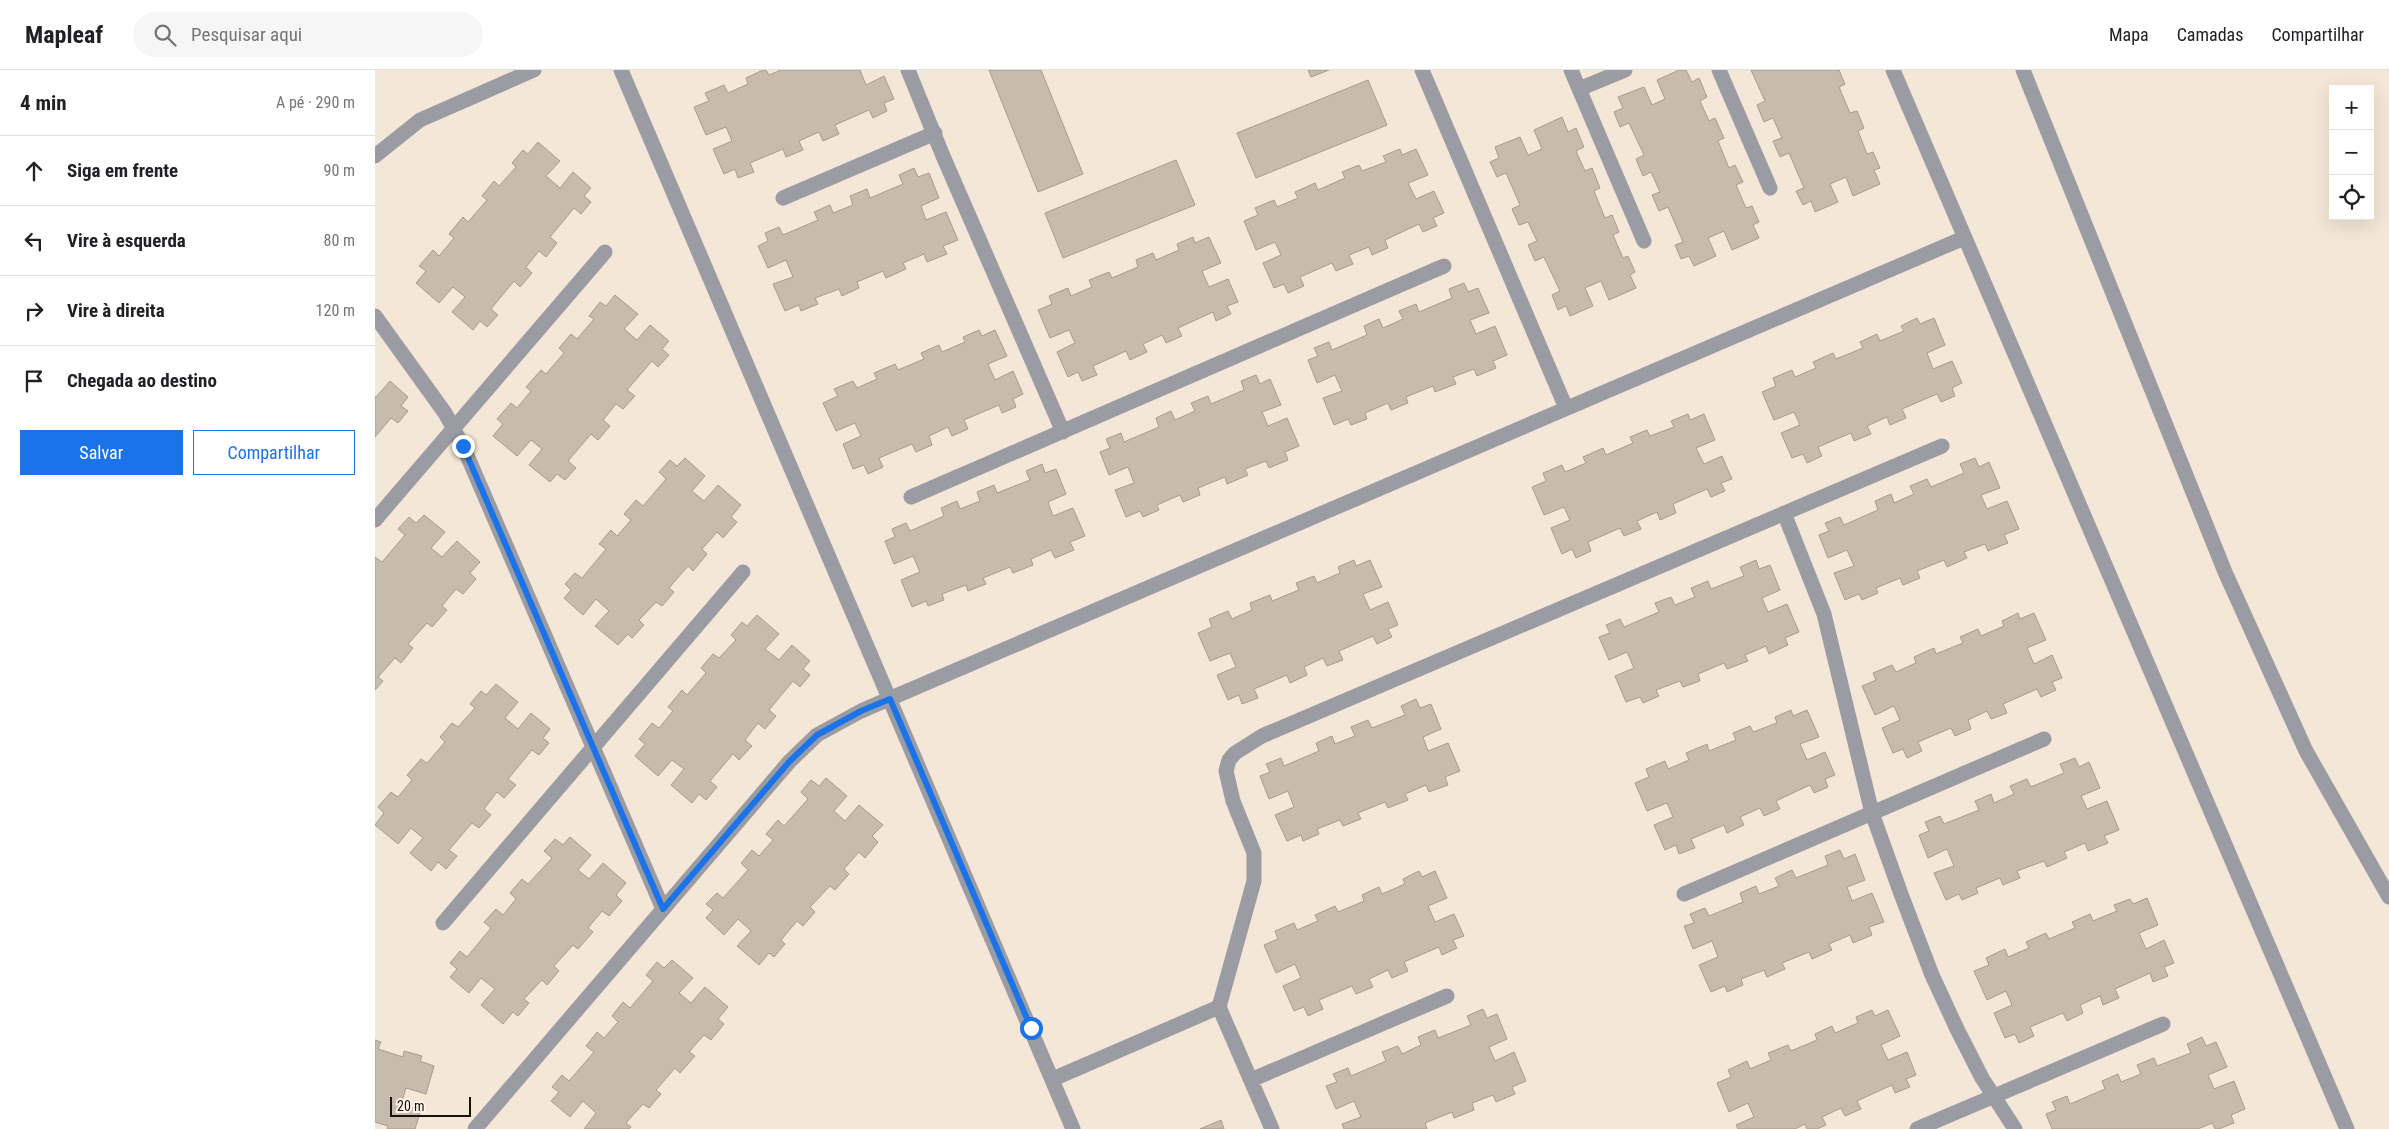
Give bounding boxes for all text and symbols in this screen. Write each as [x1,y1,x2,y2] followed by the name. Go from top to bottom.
[133,12,483,57] search box
[25,21,103,49] text: Mapleaf
[151,21,179,49] icon: search
[191,23,302,46] text: Pesquisar aqui
[2109,24,2149,45] text: Mapa
[2177,24,2243,45] text: Camadas
[2271,24,2364,45] text: Compartilhar
[2329,85,2374,220] map controls
[2329,85,2374,130] button: +
[20,91,67,115] text: 4 min
[276,93,355,112] text: A pé · 290 m
[2329,130,2374,175] button: −
[20,157,48,185] icon: ahead
[67,159,178,182] text: Siga em frente
[323,161,355,180] text: 90 m
[2329,175,2374,220] button: locate
[20,227,48,255] icon: left
[67,229,186,252] text: Vire à esquerda
[323,231,355,250] text: 80 m
[20,297,48,325] icon: right
[67,299,165,322] text: Vire à direita
[316,301,355,320] text: 120 m
[20,367,48,395] icon: arrive
[67,369,217,392] text: Chegada ao destino
[20,430,183,475] button: Salvar
[193,430,355,475] button: Compartilhar
[452,435,475,458] route end
[1020,1017,1043,1040] route start
[390,1094,471,1117] scale bar
[397,1098,425,1114] text: 20 m

